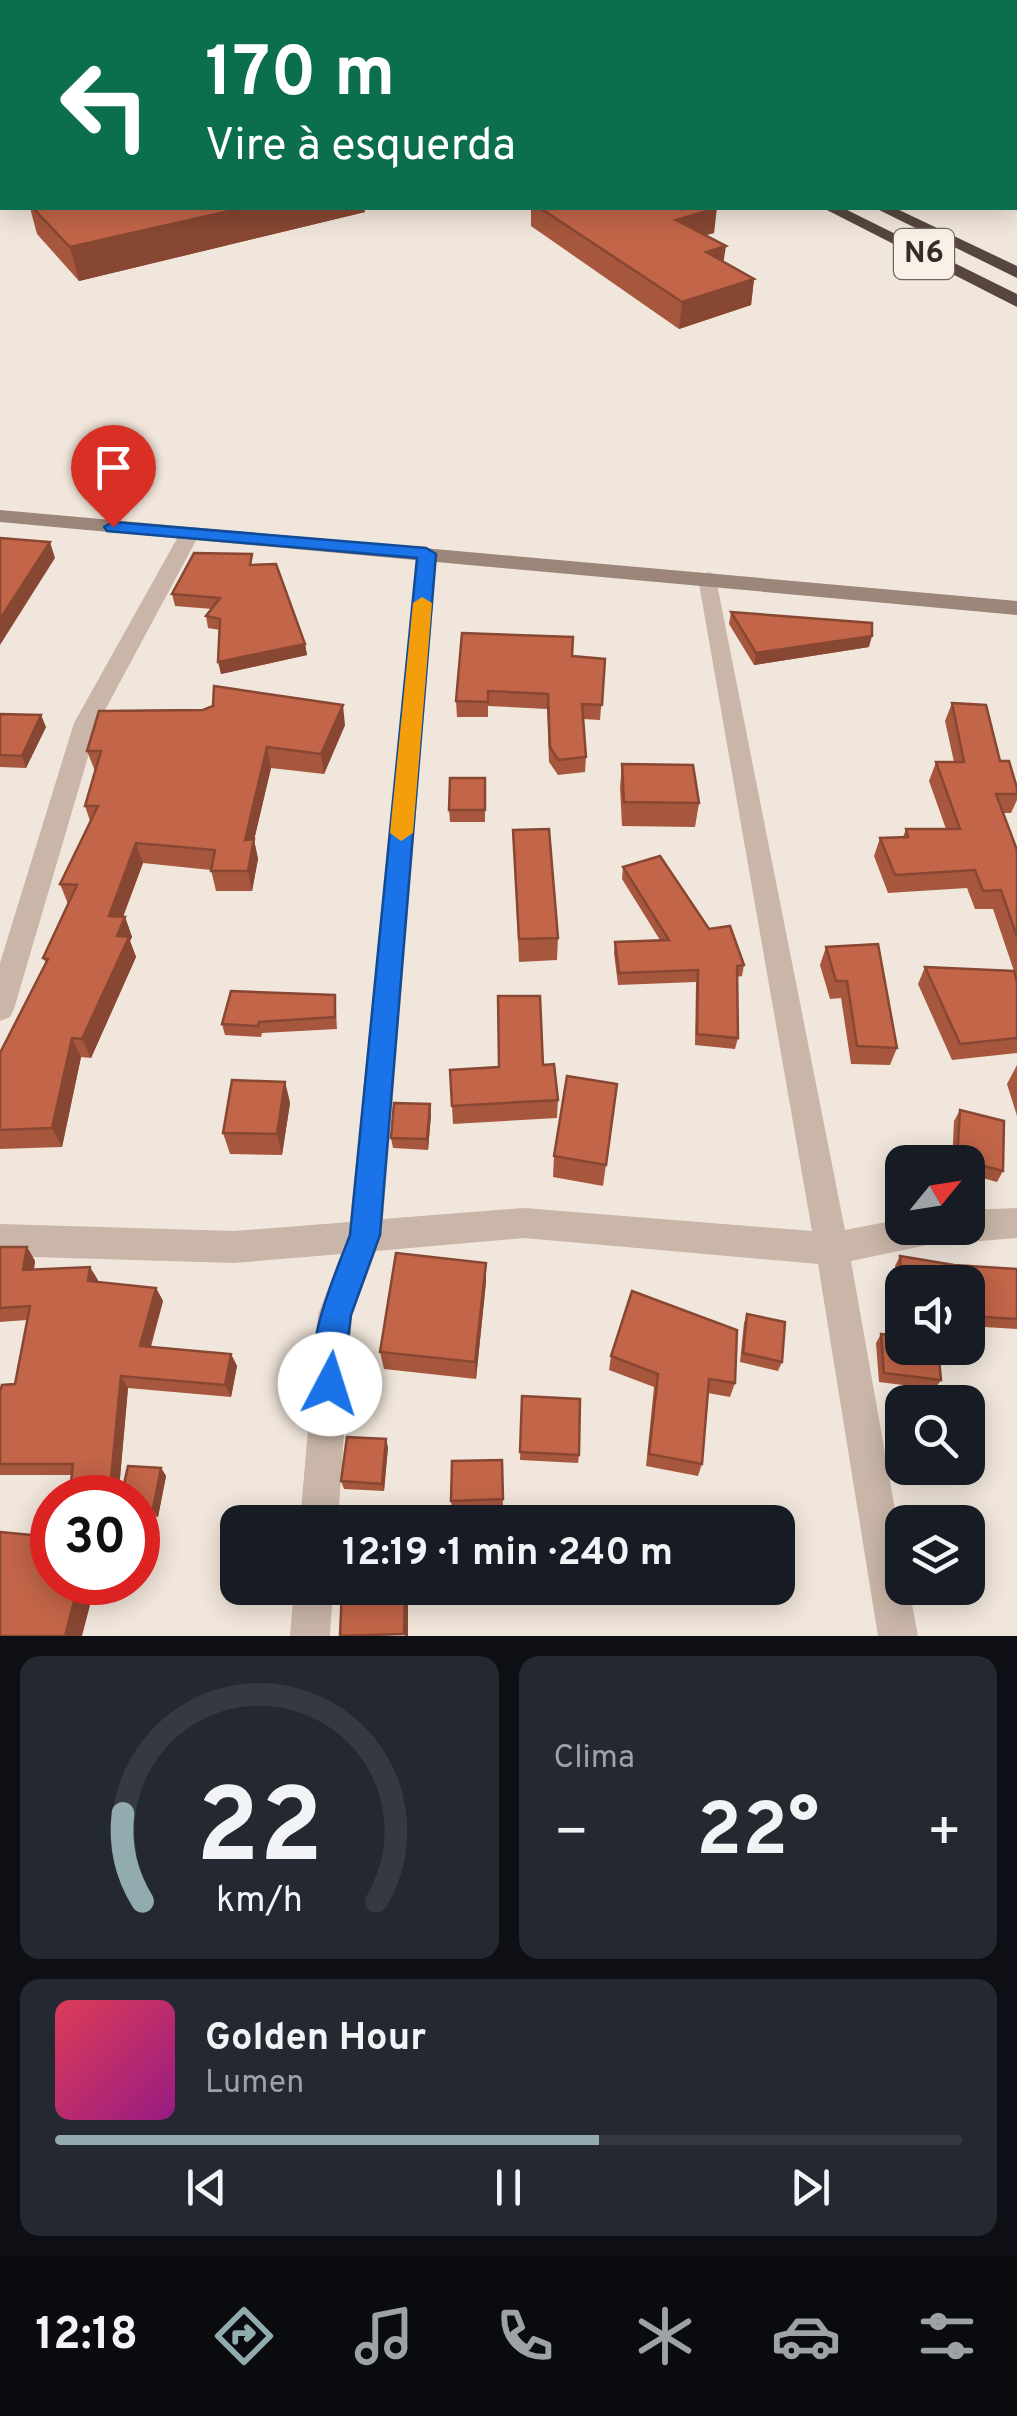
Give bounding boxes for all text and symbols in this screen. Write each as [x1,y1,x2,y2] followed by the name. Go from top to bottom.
[205,32,395,121] text: 170 m
[40,40,170,170] icon: left
[205,119,516,176] text: Vire à esquerda
[894,229,954,279] road number: N6
[71,425,156,528] pin
[86,440,141,495] icon: arrive
[885,1145,985,1245] north arrow
[885,1145,985,1605] map controls
[885,1265,985,1365] button: sound
[278,1332,382,1436] position arrow
[885,1385,985,1485] button: search
[30,1475,160,1605] speed limit sign: 30
[885,1505,985,1605] button: layers
[342,1530,673,1579] text: 12:19 · 1 min · 240 m
[554,1739,635,1779] text: Clima
[196,1767,323,1899] text: 22
[696,1787,819,1882] text: 22°
[554,1800,589,1870] text: −
[927,1800,962,1870] text: +
[216,1879,303,1925] text: km/h
[205,2015,426,2064] text: Golden Hour
[205,2064,304,2104] text: Lumen
[179,2160,234,2215] icon: previous
[481,2160,536,2215] icon: pause
[783,2160,838,2215] icon: next
[209,2301,279,2371] icon: directions
[349,2301,419,2371] icon: music
[490,2301,560,2371] icon: phone
[630,2301,700,2371] icon: climate
[771,2301,841,2371] icon: car
[912,2301,982,2371] icon: filters
[35,2308,138,2365] text: 12:18

